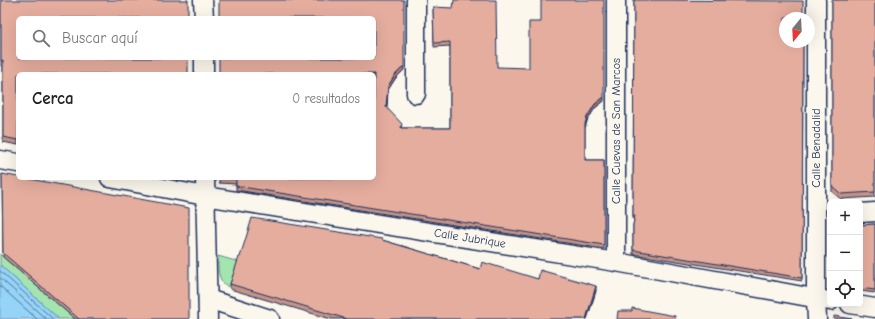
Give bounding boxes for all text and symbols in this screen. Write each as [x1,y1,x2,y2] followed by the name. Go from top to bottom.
[779,12,815,48] north arrow
[16,16,376,60] search box
[30,27,52,49] icon: search
[62,29,138,47] text: Buscar aquí
[609,58,623,204] street label: Calle Cuevas de San Marcos
[32,89,74,108] text: Cerca
[292,91,360,106] text: 0 resultados
[809,108,823,188] street label: Calle Benadalid
[827,199,863,307] map controls
[827,199,863,235] button: +
[433,225,507,251] street label: Calle Jubrique
[827,235,863,271] button: −
[827,271,863,307] button: locate

